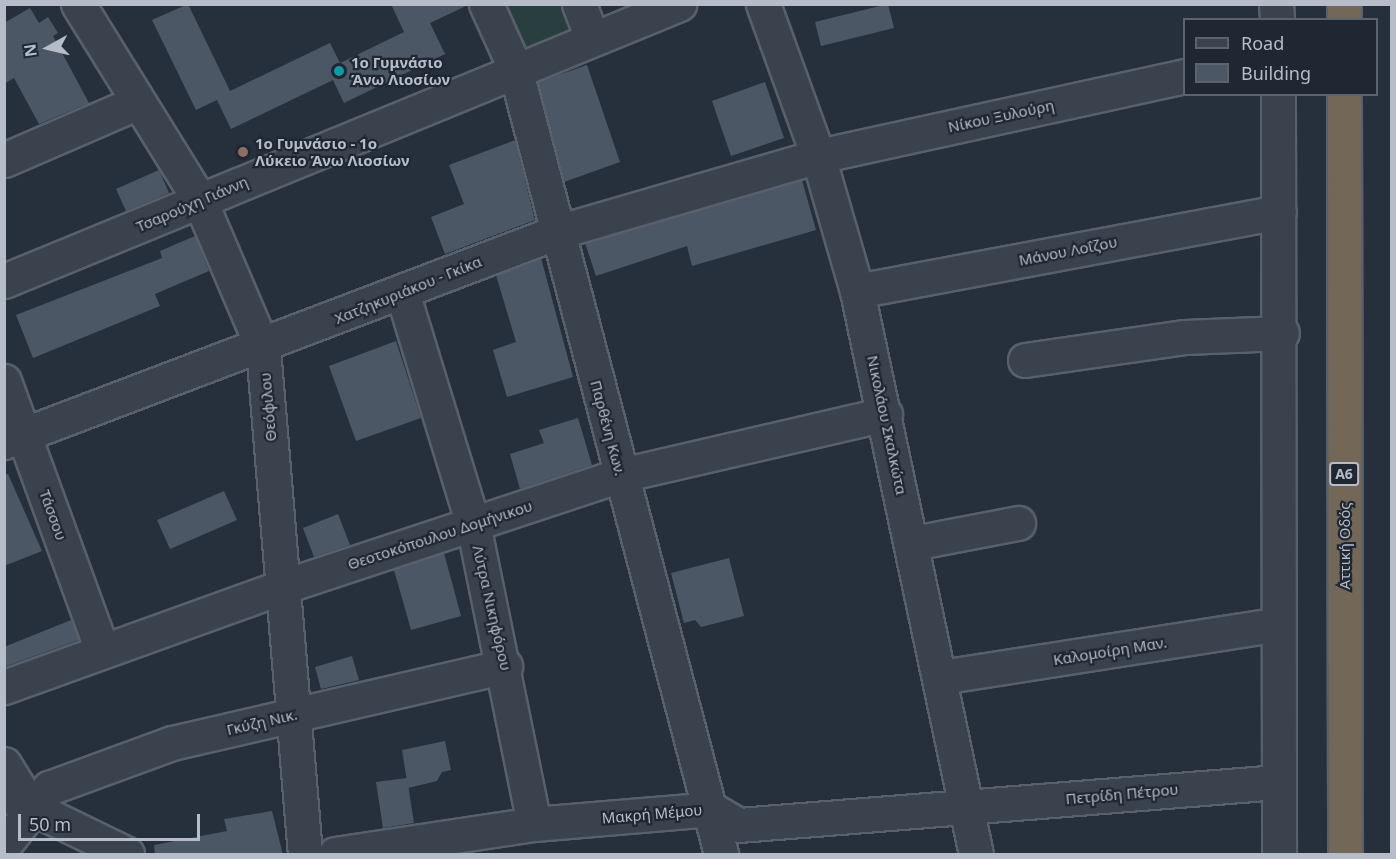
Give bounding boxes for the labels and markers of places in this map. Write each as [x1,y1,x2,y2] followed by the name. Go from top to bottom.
[351,53,450,88] place label: 1ο Γυμνάσιο Άνω Λιοσίων
[332,64,346,78] marker: 1ο Γυμνάσιο Άνω Λιοσίων
[255,134,409,169] place label: 1ο Γυμνάσιο - 1ο Λύκειο Άνω Λιοσίων
[236,145,250,159] marker: 1ο Γυμνάσιο - 1ο Λύκειο Άνω Λιοσίων

